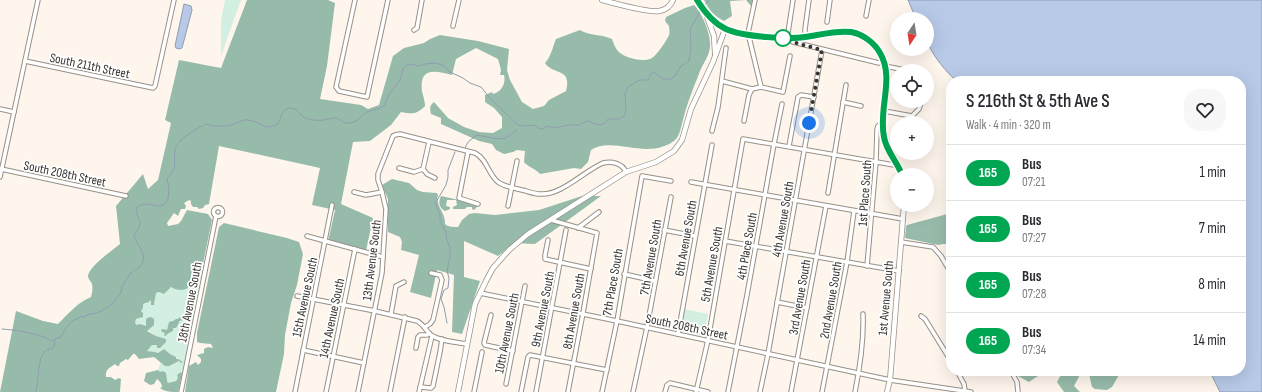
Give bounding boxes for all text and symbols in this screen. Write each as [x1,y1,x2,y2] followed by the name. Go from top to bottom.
[890,12,934,56] north arrow
[890,12,934,212] map controls
[774,29,792,47] unlabelled marker
[48,50,131,82] street label: South 211th Street
[890,64,934,108] button: locate
[1184,89,1226,131] button: heart
[966,90,1110,113] text: S 216th St & 5th Ave S
[799,113,819,133] your location
[890,116,934,160] button: +
[966,117,1051,133] text: Walk · 4 min · 320 m
[1022,155,1041,174] text: Bus
[22,157,107,191] street label: South 208th Street
[855,159,875,227] street label: 1st Place South
[1200,163,1226,182] text: 1 min
[979,164,997,181] text: 165
[890,168,934,212] button: −
[1022,174,1045,190] text: 07:21
[768,180,798,258] street label: 4th Avenue South
[671,199,701,278] street label: 6th Avenue South
[733,211,761,281] street label: 4th Place South
[1022,211,1041,230] text: Bus
[636,218,666,296] street label: 7th Avenue South
[359,219,385,301] street label: 13th Avenue South
[1199,219,1226,238] text: 7 min
[979,220,997,237] text: 165
[697,225,727,303] street label: 5th Avenue South
[1022,230,1046,246] text: 07:27
[599,247,627,317] street label: 7th Place South
[289,256,321,339] street label: 15th Avenue South
[785,258,814,336] street label: 3rd Avenue South
[816,260,846,340] street label: 2nd Avenue South
[875,260,897,336] street label: 1st Avenue South
[174,261,206,344] street label: 18th Avenue South
[1022,267,1041,286] text: Bus
[528,270,558,349] street label: 9th Avenue South
[559,272,589,351] street label: 8th Avenue South
[1198,275,1226,294] text: 8 min
[979,276,997,293] text: 165
[316,277,348,360] street label: 14th Avenue South
[1022,286,1046,302] text: 07:28
[491,292,523,375] street label: 10th Avenue South
[644,310,729,344] street label: South 208th Street
[1022,323,1041,342] text: Bus
[1193,331,1226,350] text: 14 min
[979,332,997,349] text: 165
[1022,342,1046,358] text: 07:34

